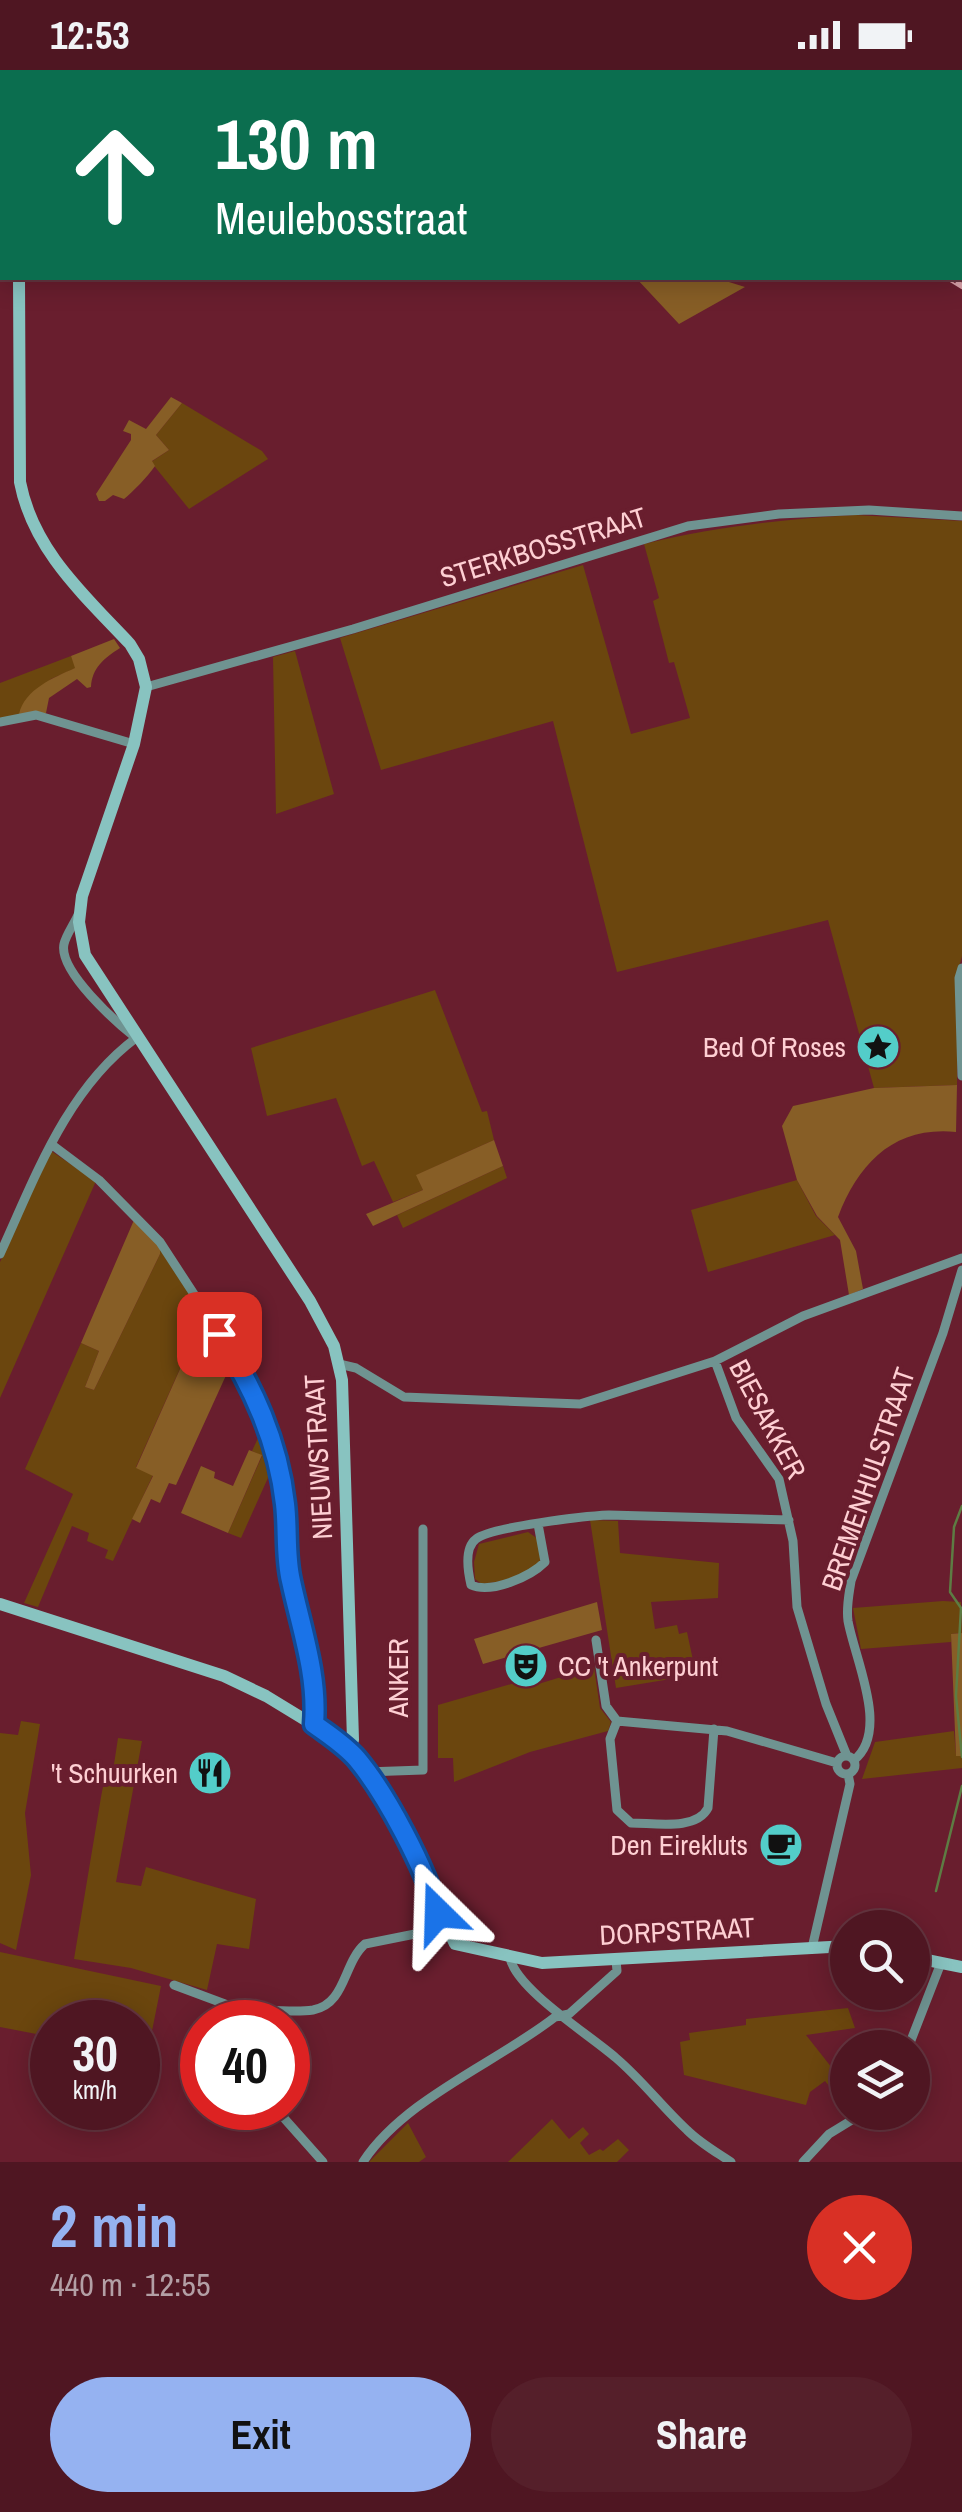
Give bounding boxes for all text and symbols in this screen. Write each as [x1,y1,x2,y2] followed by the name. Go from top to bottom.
[50,10,130,61] text: 12:53
[215,97,378,191] text: 130 m
[50,110,180,240] icon: ahead
[215,187,467,248] text: Meulebosstraat
[435,498,651,596] street label: STERKBOSSTRAAT
[855,1024,901,1070] place icon: Bed Of Roses
[703,1028,846,1066] place label: Bed Of Roses
[177,1292,262,1377] pin
[192,1307,247,1362] icon: arrive
[721,1353,815,1485] street label: BIESAKKER
[812,1363,924,1595] street label: BREMENHULSTRAAT
[295,1373,341,1541] street label: NIEUWSTRAAT
[379,1638,417,1719] street label: ANKER
[503,1643,549,1689] theatre icon: CC 't Ankerpunt
[558,1647,718,1685] place label: CC 't Ankerpunt
[187,1750,233,1796] restaurant icon: 't Schuurken
[51,1754,178,1792] place label: 't Schuurken
[758,1822,804,1868] cafe icon: Den Eirekluts
[610,1826,748,1864] place label: Den Eirekluts
[386,1861,490,1965] position arrow
[598,1908,756,1954] street label: DORPSTRAAT
[830,1910,930,2130] map controls
[830,1910,930,2010] button: search
[180,2000,310,2130] speed limit sign: 40
[72,2019,118,2087] text: 30
[830,2030,930,2130] button: layers
[73,2073,117,2107] text: km/h
[50,2185,179,2266] text: 2 min
[807,2195,912,2300] button: close
[50,2263,210,2306] text: 440 m · 12:55
[50,2377,471,2492] button: Exit
[491,2377,912,2492] button: Share

